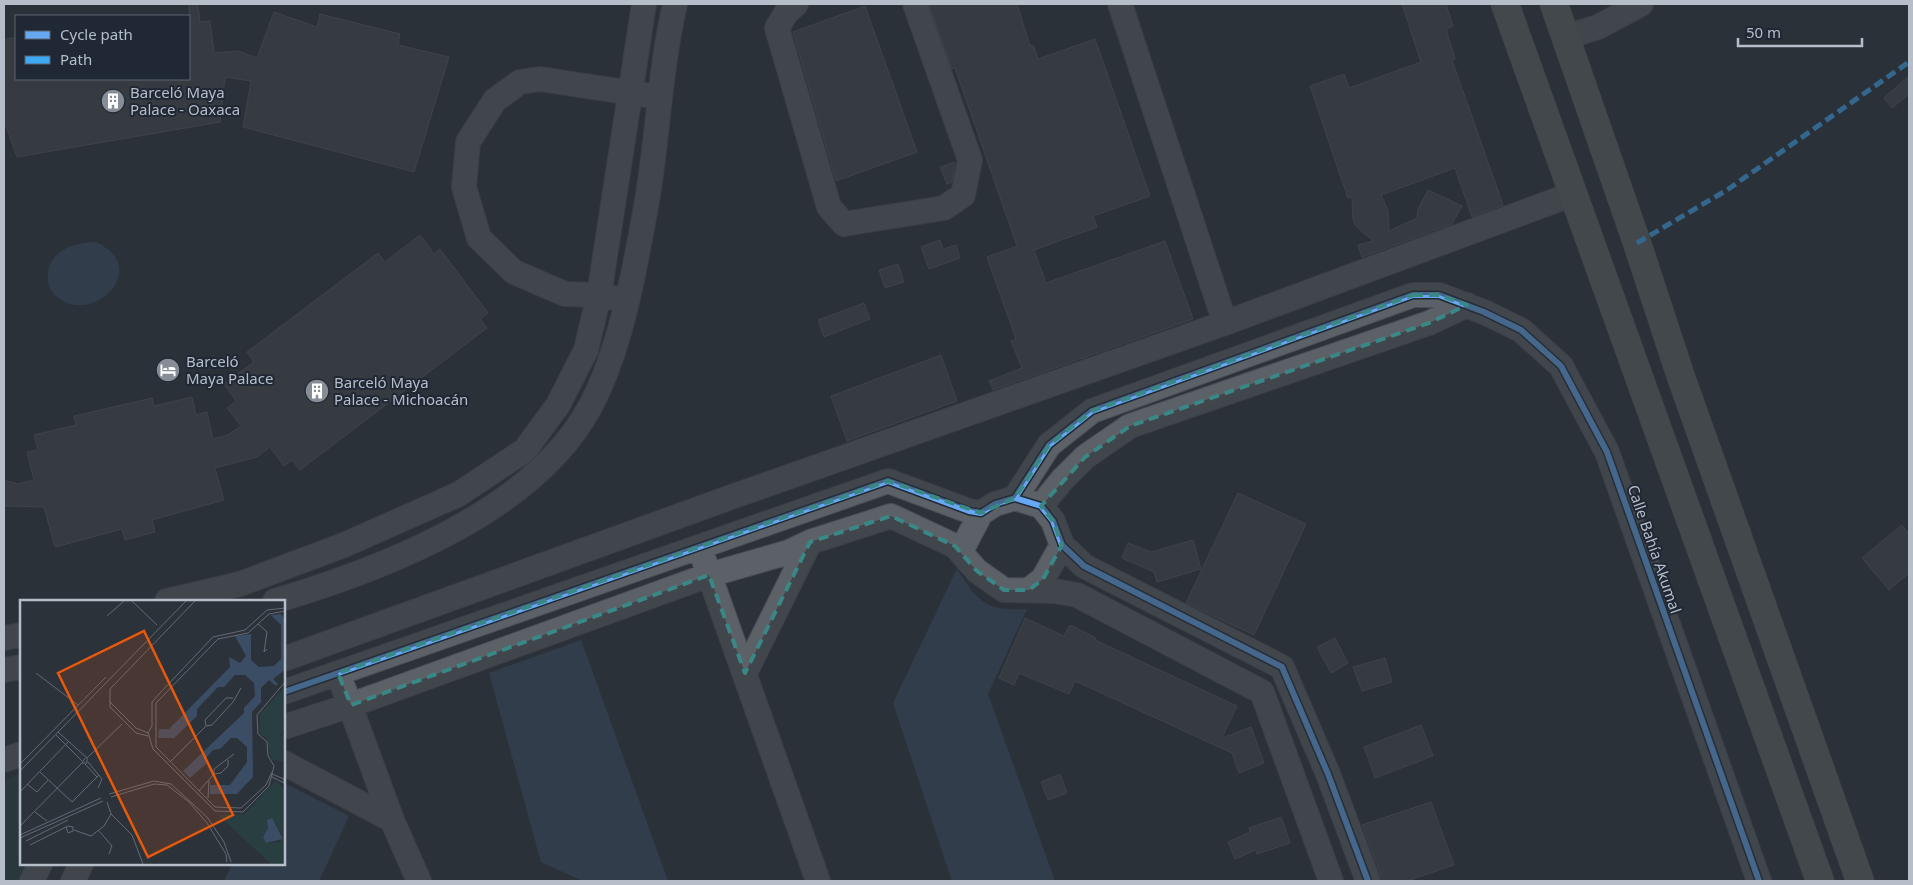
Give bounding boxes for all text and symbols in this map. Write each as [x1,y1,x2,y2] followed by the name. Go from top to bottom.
[15,15,190,80] legend
[1738,15,1862,47] scale bar
[1746,22,1781,42] text: 50 m
[60,24,133,44] text: Cycle path
[60,49,92,69] text: Path
[130,82,240,119] place label: Barceló Maya Palace - Oaxaca
[100,88,126,114] building icon: Barceló Maya Palace - Oaxaca
[186,351,273,388] place label: Barceló Maya Palace
[155,357,181,383] hotel icon: Barceló Maya Palace
[334,372,468,409] place label: Barceló Maya Palace - Michoacán
[304,378,330,404] building icon: Barceló Maya Palace - Michoacán
[1624,482,1686,616] street label: Calle Bahía Akumal
[20,600,285,865] inset map

